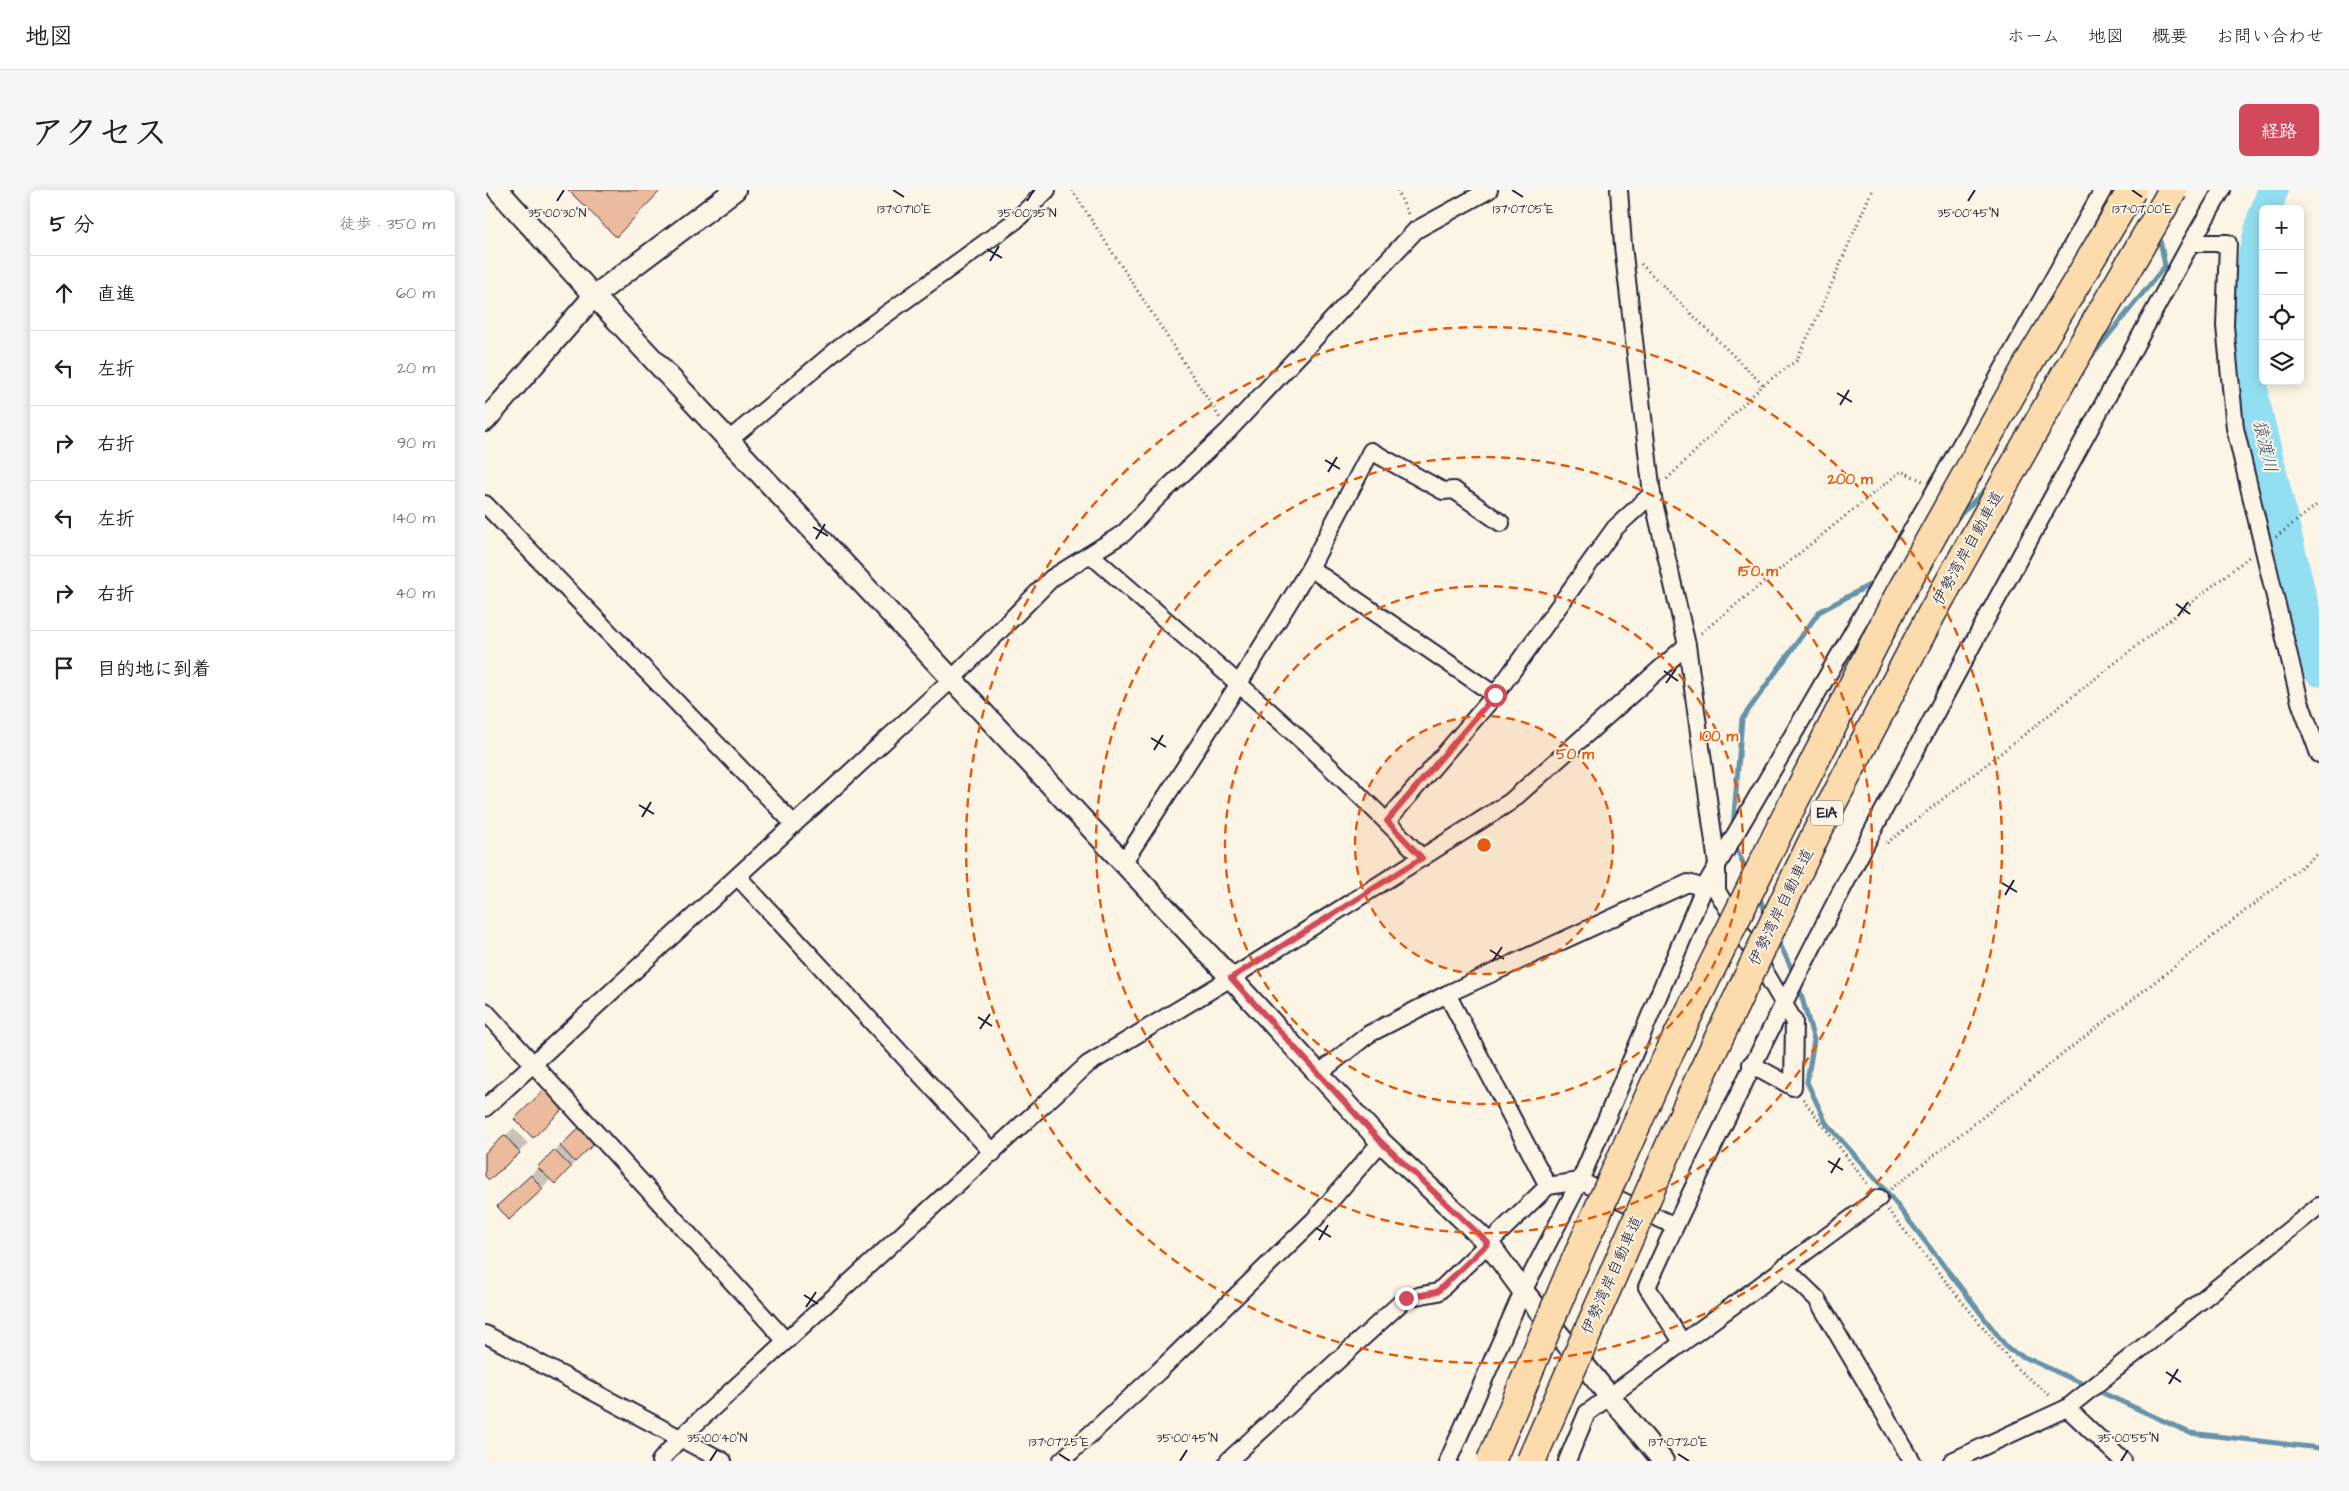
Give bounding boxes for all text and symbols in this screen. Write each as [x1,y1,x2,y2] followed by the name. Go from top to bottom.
[25,20,73,54] text: 地図
[2007,24,2060,49] text: ホーム
[2088,24,2124,49] text: 地図
[2152,24,2188,49] text: 概要
[2216,24,2324,49] text: お問い合わせ
[2239,104,2319,156] button: 経路
[30,109,168,158] text: アクセス
[877,201,931,218] text: 137°07'10"E
[1493,201,1553,218] text: 137°07'05"E
[2112,201,2172,218] text: 137°07'00"E
[528,205,587,222] text: 35°00'30"N
[997,205,1057,222] text: 35°00'35"N
[1937,205,1999,222] text: 35°00'45"N
[2259,205,2304,385] map controls
[2259,205,2304,250] button: +
[50,210,94,239] text: 5 分
[340,213,435,235] text: 徒歩 · 350 m
[2259,250,2304,295] button: −
[50,279,78,307] icon: ahead
[97,281,135,308] text: 直進
[396,282,435,304] text: 60 m
[2259,295,2304,340] button: locate
[2259,340,2304,385] button: layers
[50,354,78,382] icon: left
[97,356,135,383] text: 左折
[397,357,435,379] text: 20 m
[2247,417,2283,475] water label: 猿渡川
[50,429,78,457] icon: right
[97,431,135,458] text: 右折
[397,432,435,454] text: 90 m
[1826,469,1873,490] text: 200 m
[1927,487,2009,609] street label: 伊勢湾岸自動車道
[50,504,78,532] icon: left
[97,506,135,533] text: 左折
[393,507,435,529] text: 140 m
[1738,561,1778,582] text: 150 m
[50,579,78,607] icon: right
[97,581,135,608] text: 右折
[395,582,435,604] text: 40 m
[50,654,78,682] icon: arrive
[97,656,211,683] text: 目的地に到着
[1484,684,1507,707] route start
[1700,726,1739,747] text: 100 m
[1556,744,1594,765] text: 50 m
[1811,800,1843,826] road number: E1A
[1475,836,1493,854] centre of rings
[1743,845,1819,969] street label: 伊勢湾岸自動車道
[1576,1212,1648,1338] street label: 伊勢湾岸自動車道
[1395,1287,1418,1310] route end
[687,1430,748,1447] text: 35°00'40"N
[1156,1430,1218,1447] text: 35°00'45"N
[2097,1430,2159,1447] text: 35°00'55"N
[1029,1434,1089,1451] text: 137°07'25"E
[1649,1434,1707,1451] text: 137°07'20"E

